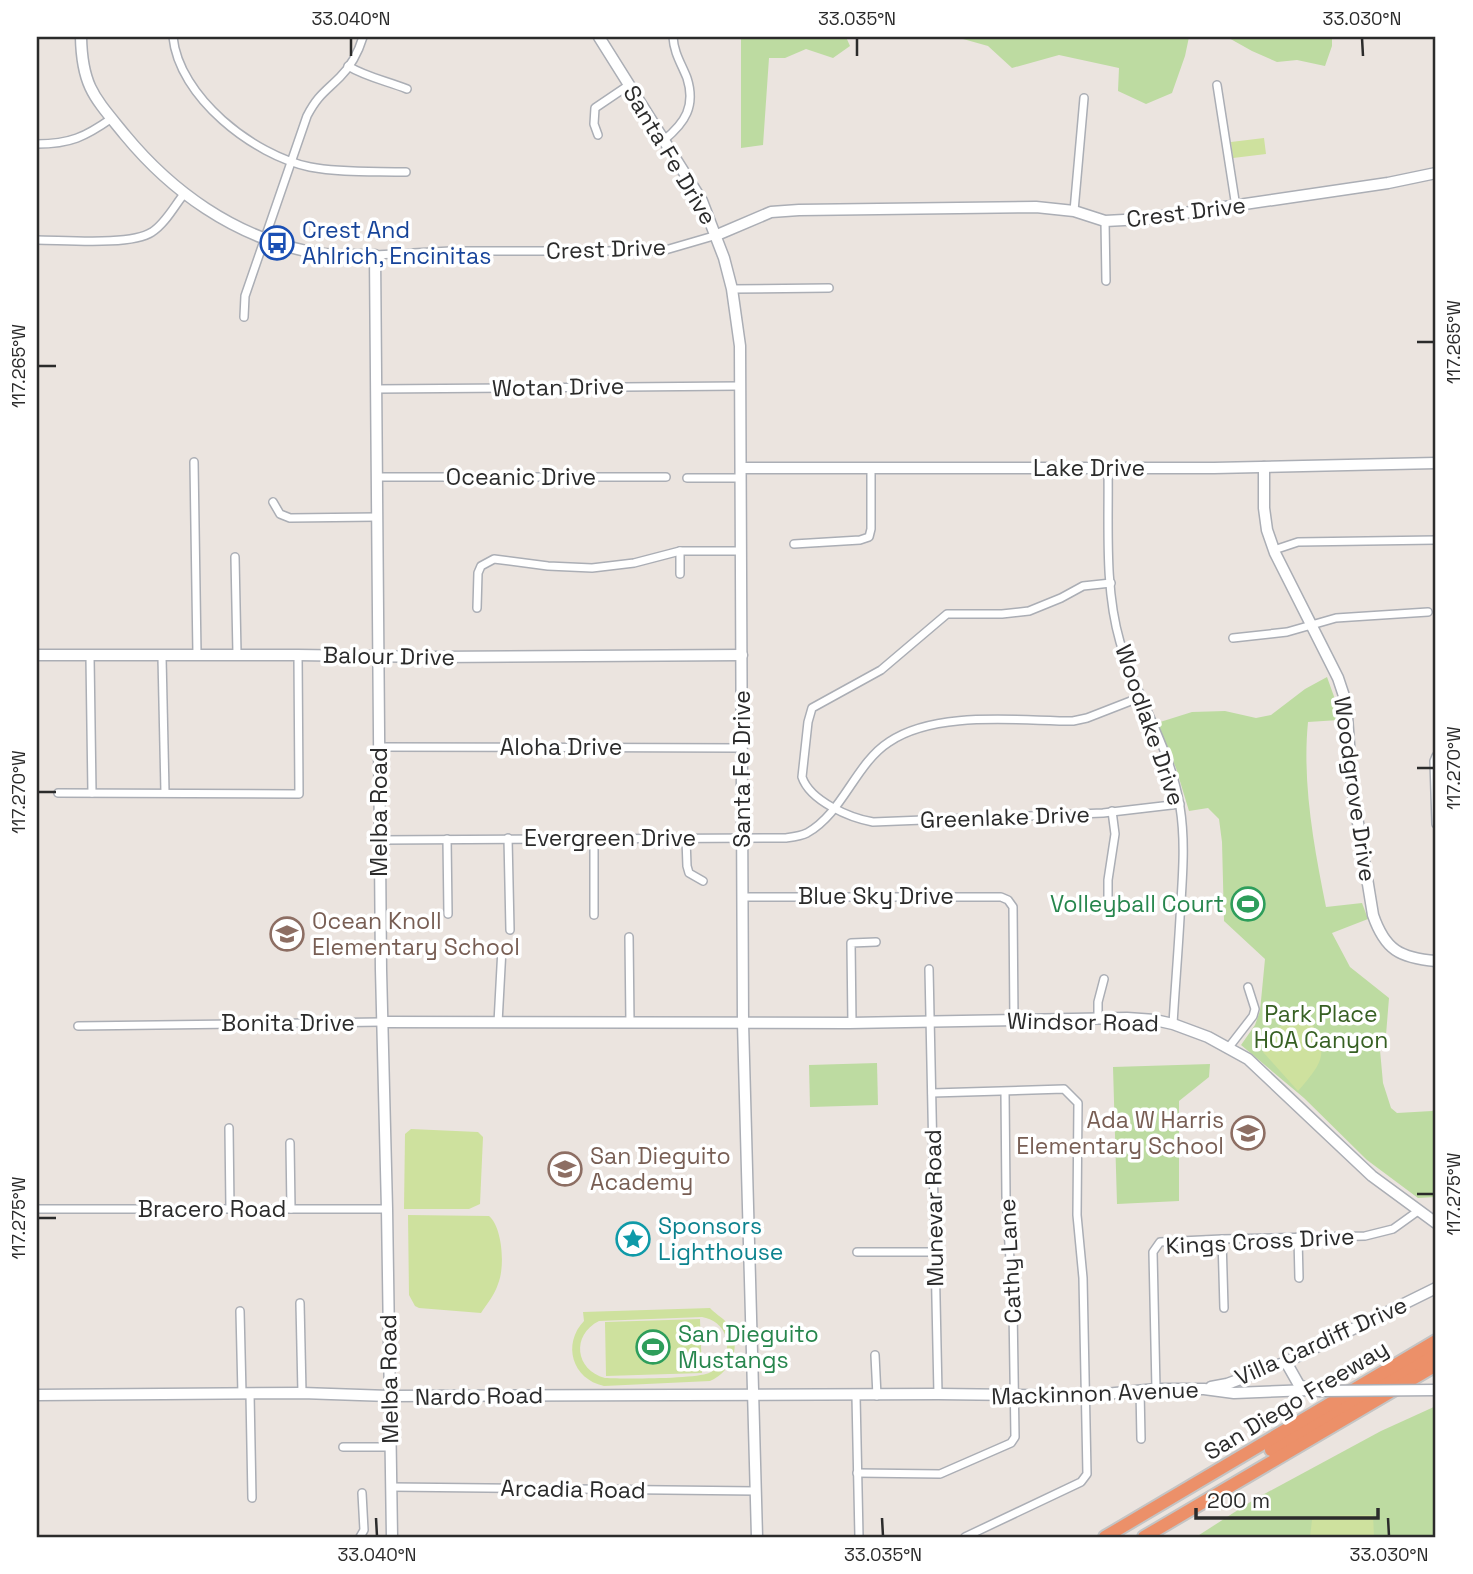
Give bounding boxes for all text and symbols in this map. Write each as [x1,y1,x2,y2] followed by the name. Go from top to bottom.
[311,7,391,30] text: 33.040°N
[818,7,896,30] text: 33.035°N
[1323,7,1401,30] text: 33.030°N
[617,80,723,230] street label: Santa Fe Drive
[1125,190,1247,234] street label: Crest Drive
[302,215,491,271] place label: Crest And Ahlrich, Encinitas
[258,224,296,262] bus stop icon: Crest And Ahlrich, Encinitas
[545,232,667,266] street label: Crest Drive
[1442,300,1465,384] text: 117.265°W
[7,324,30,408] text: 117.265°W
[492,371,624,403] street label: Wotan Drive
[1033,453,1145,483] street label: Lake Drive
[446,462,596,492] street label: Oceanic Drive
[323,640,455,672] street label: Balour Drive
[1108,641,1192,809] street label: Woodlake Drive
[727,690,757,848] street label: Santa Fe Drive
[1327,695,1383,883] street label: Woodgrove Drive
[1442,726,1465,810] text: 117.270°W
[500,732,622,762] street label: Aloha Drive
[364,747,394,877] street label: Melba Road
[7,750,30,834] text: 117.270°W
[920,799,1090,835] street label: Greenlake Drive
[524,823,696,853] street label: Evergreen Drive
[798,881,954,911] street label: Blue Sky Drive
[1229,885,1267,923] sports icon: Volleyball Court
[1050,889,1224,919] place label: Volleyball Court
[312,906,520,962] place label: Ocean Knoll Elementary School
[268,915,306,953] school or university icon: Ocean Knoll Elementary School
[1254,999,1388,1055] park label: Park Place HOA Canyon
[1007,1006,1159,1038] street label: Windsor Road
[221,1008,355,1038] street label: Bonita Drive
[1016,1105,1224,1161] place label: Ada W Harris Elementary School
[1229,1114,1267,1152] school or university icon: Ada W Harris Elementary School
[918,1129,950,1287] street label: Munevar Road
[590,1141,731,1197] place label: San Dieguito Academy
[546,1150,584,1188] school or university icon: San Dieguito Academy
[1442,1152,1465,1235] text: 117.275°W
[7,1176,30,1259] text: 117.275°W
[138,1194,286,1224] street label: Bracero Road
[992,1198,1028,1324] street label: Cathy Lane
[658,1211,783,1267] place label: Sponsors Lighthouse
[614,1220,652,1258] place icon: Sponsors Lighthouse
[1165,1221,1355,1261] street label: Kings Cross Drive
[1230,1290,1412,1392] street label: Villa Cardiff Drive
[373,1314,405,1444] street label: Melba Road
[678,1319,819,1375] place label: San Dieguito Mustangs
[634,1328,672,1366] sports icon: San Dieguito Mustangs
[1198,1333,1394,1467] street label: San Diego Freeway
[991,1374,1199,1412] street label: Mackinnon Avenue
[415,1380,543,1412] street label: Nardo Road
[500,1473,646,1505] street label: Arcadia Road
[1196,1476,1378,1520] scale bar
[1207,1487,1270,1514] text: 200 m
[337,1543,417,1566] text: 33.040°N
[844,1543,922,1566] text: 33.035°N
[1350,1543,1428,1566] text: 33.030°N

